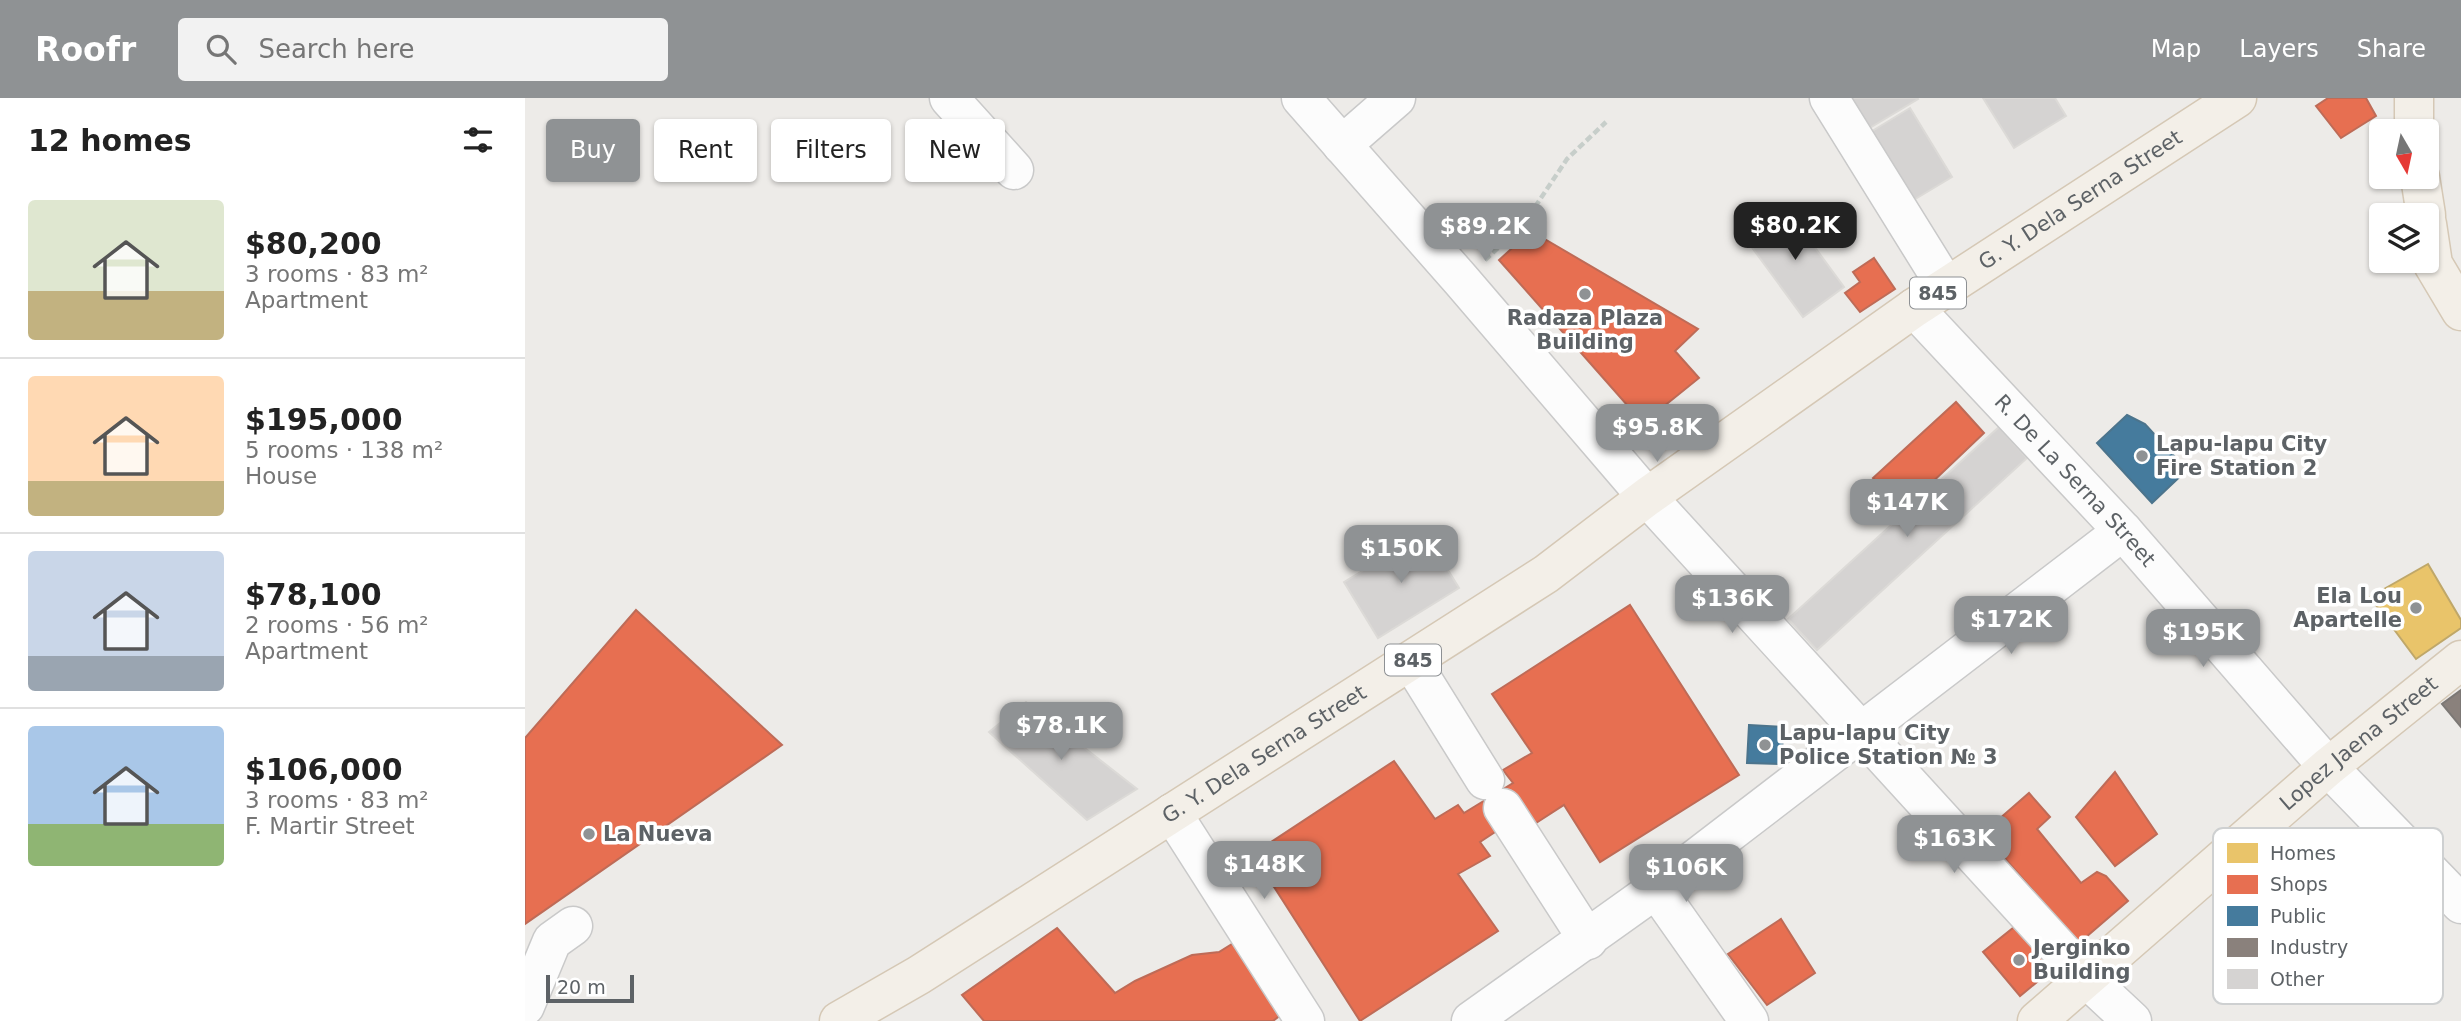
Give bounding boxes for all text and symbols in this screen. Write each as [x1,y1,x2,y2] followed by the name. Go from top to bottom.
[178,18,668,81] search box
[35,30,136,69] text: Roofr
[202,30,240,68] icon: search
[258,34,415,64] text: Search here
[2151,35,2201,63] text: Map
[2239,35,2319,63] text: Layers
[2357,35,2426,63] text: Share
[546,119,640,182] chip: Buy
[654,119,757,182] chip: Rent
[771,119,891,182] chip: Filters
[905,119,1005,182] chip: New
[2369,119,2439,189] north arrow
[2369,119,2439,273] map controls
[459,121,497,159] icon: filters
[28,123,192,158] text: 12 homes
[1974,125,2186,275] street label: G. Y. Dela Serna Street
[1738,202,1852,262] pin: $80.2K
[2369,203,2439,273] button: layers
[1428,204,1542,263] pin: $89.2K
[1750,212,1840,238] text: $80.2K
[1440,213,1530,239] text: $89.2K
[245,226,382,261] text: $80,200
[84,228,168,312] icon: home
[245,261,429,287] text: 3 rooms · 83 m²
[1910,278,1966,308] road number: 845
[1577,286,1593,302] marker: Radaza Plaza Building
[245,287,368,313] text: Apartment
[1507,306,1663,354] place label: Radaza Plaza Building
[1990,390,2160,571] street label: R. De La Serna Street
[245,402,403,437] text: $195,000
[84,404,168,488] icon: home
[1600,404,1714,464] pin: $95.8K
[1612,414,1702,440] text: $95.8K
[2156,432,2328,480] place label: Lapu-lapu City Fire Station 2
[245,437,443,463] text: 5 rooms · 138 m²
[2134,448,2150,464] marker: Lapu-lapu City Fire Station 2
[245,463,317,489] text: House
[1858,480,1956,539] pin: $147K
[1866,489,1948,515] text: $147K
[1352,526,1450,585] pin: $150K
[1360,535,1442,561] text: $150K
[1683,575,1781,635] pin: $136K
[245,577,382,612] text: $78,100
[84,579,168,663] icon: home
[2293,584,2402,632] place label: Ela Lou Apartelle
[1691,585,1773,611] text: $136K
[1962,596,2060,656] pin: $172K
[2408,600,2424,616] marker: Ela Lou Apartelle
[1970,606,2052,632] text: $172K
[2154,610,2252,669] pin: $195K
[245,612,429,638] text: 2 rooms · 56 m²
[2162,619,2244,645] text: $195K
[245,638,368,664] text: Apartment
[1385,645,1441,676] road number: 845
[2275,672,2442,815] street label: Lopez Jaena Street
[1158,680,1371,828] street label: G. Y. Dela Serna Street
[1004,702,1118,762] pin: $78.1K
[1016,712,1106,738] text: $78.1K
[1779,721,1998,769] place label: Lapu-lapu City Police Station № 3
[1757,737,1773,753] marker: Lapu-lapu City Police Station № 3
[245,752,403,787] text: $106,000
[84,754,168,838] icon: home
[245,787,429,813] text: 3 rooms · 83 m²
[245,813,415,839] text: F. Martir Street
[1905,816,2003,875] pin: $163K
[603,822,713,846] place label: La Nueva
[1913,825,1995,851] text: $163K
[581,826,597,842] marker: La Nueva
[2213,828,2443,1004] legend
[1215,842,1313,901] pin: $148K
[2270,842,2336,864] text: Homes
[1637,844,1735,904] pin: $106K
[1223,851,1305,877] text: $148K
[1645,854,1727,880] text: $106K
[2270,873,2328,895] text: Shops
[2270,905,2326,927] text: Public
[2031,936,2131,984] place label: Jerginko Building
[2270,936,2348,958] text: Industry
[2011,952,2027,968] marker: Jerginko Building
[2270,968,2324,990] text: Other
[546,972,633,1004] scale bar
[557,976,606,998] text: 20 m

